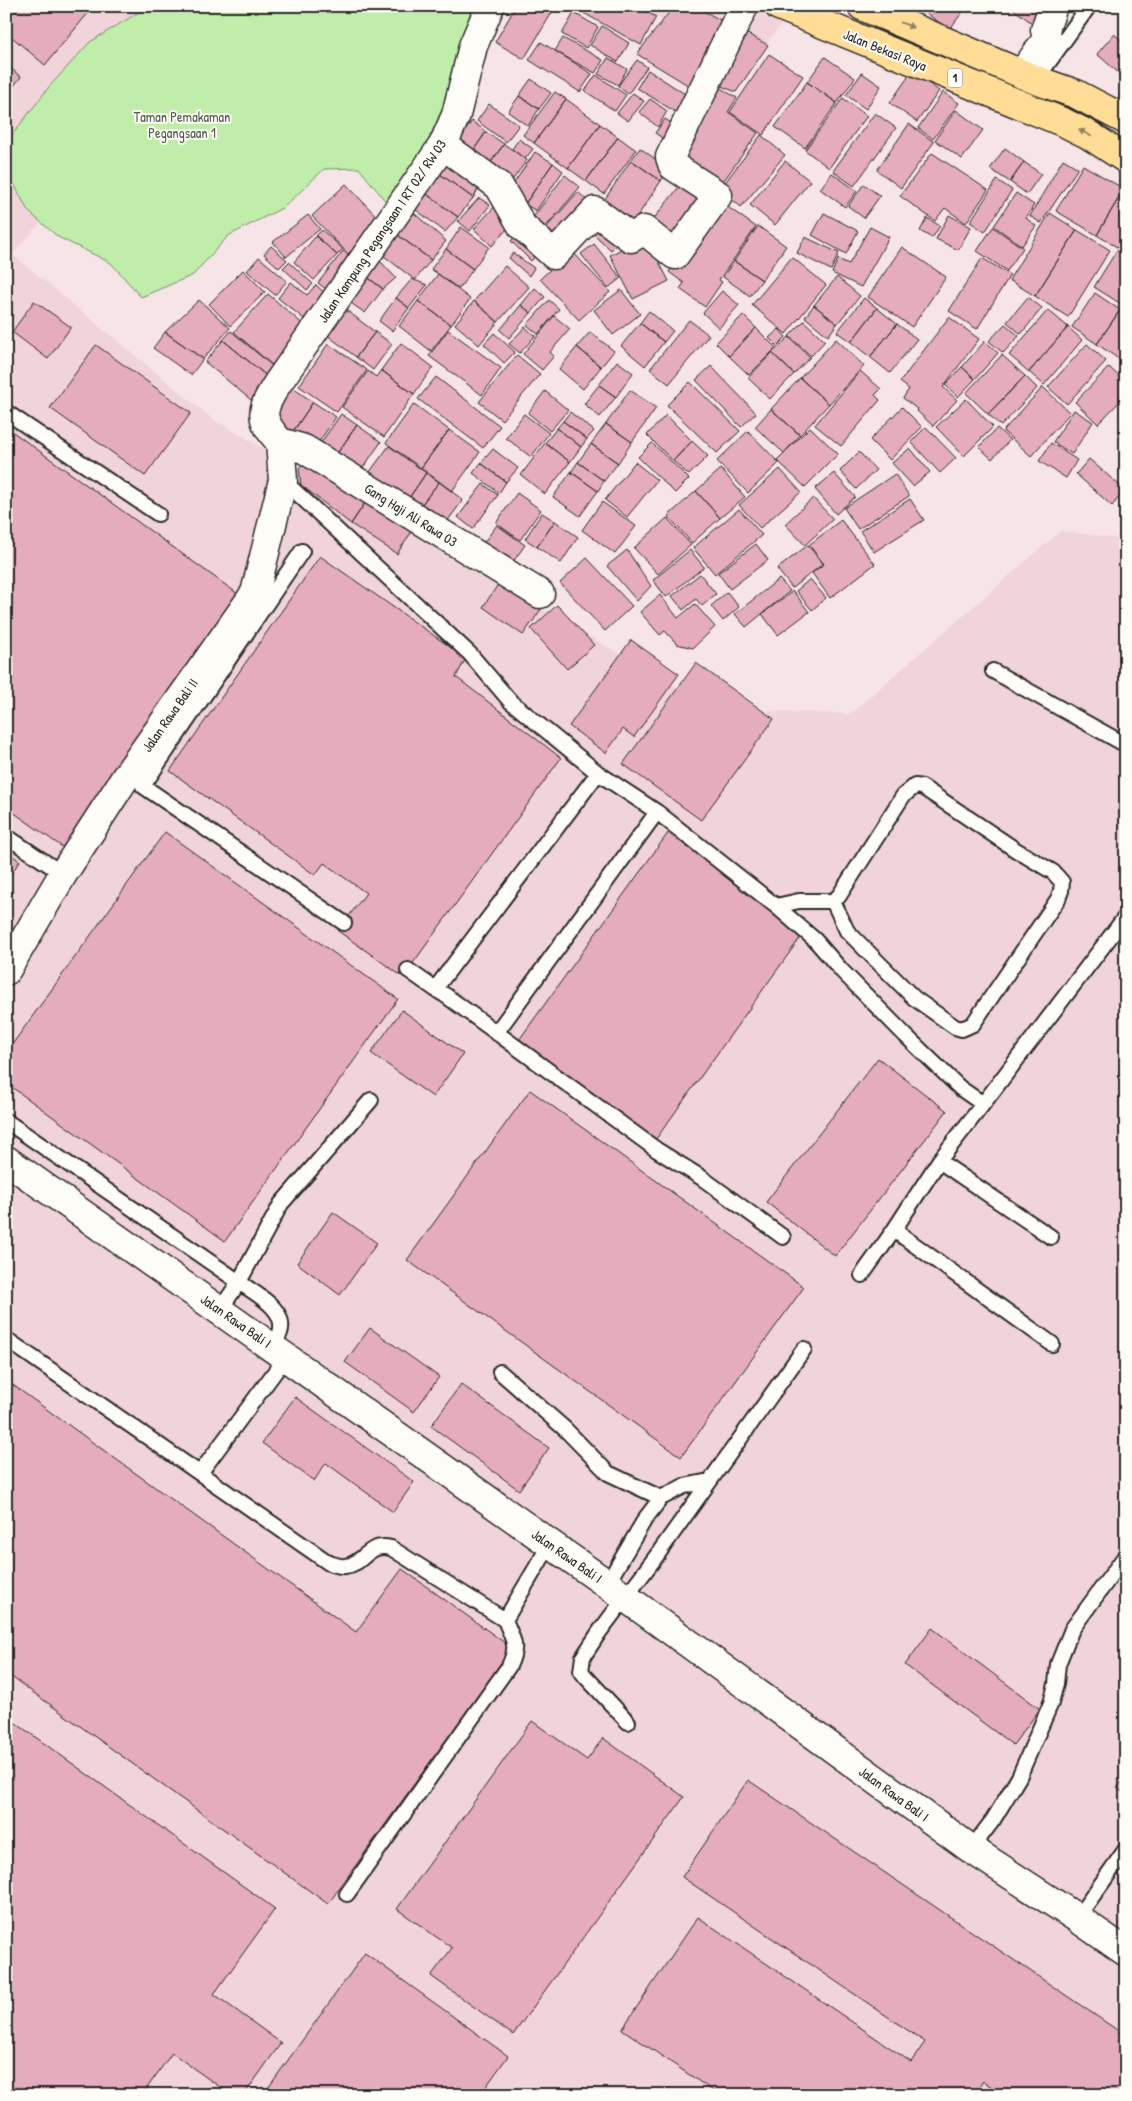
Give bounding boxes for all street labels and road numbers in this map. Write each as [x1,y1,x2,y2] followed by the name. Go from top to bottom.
[840,24,930,76] street label: Jalan Bekasi Raya
[948,68,962,88] road number: 1
[313,135,451,327] street label: Jalan Kampung Pegangsaan I RT 02/ RW 03
[361,478,461,552] street label: Gang Haji Ali Rawa 03
[137,674,202,755] street label: Jalan Rawa Bali II
[197,1289,275,1352] street label: Jalan Rawa Bali I
[528,1524,606,1587] street label: Jalan Rawa Bali I
[855,1762,933,1826] street label: Jalan Rawa Bali I

